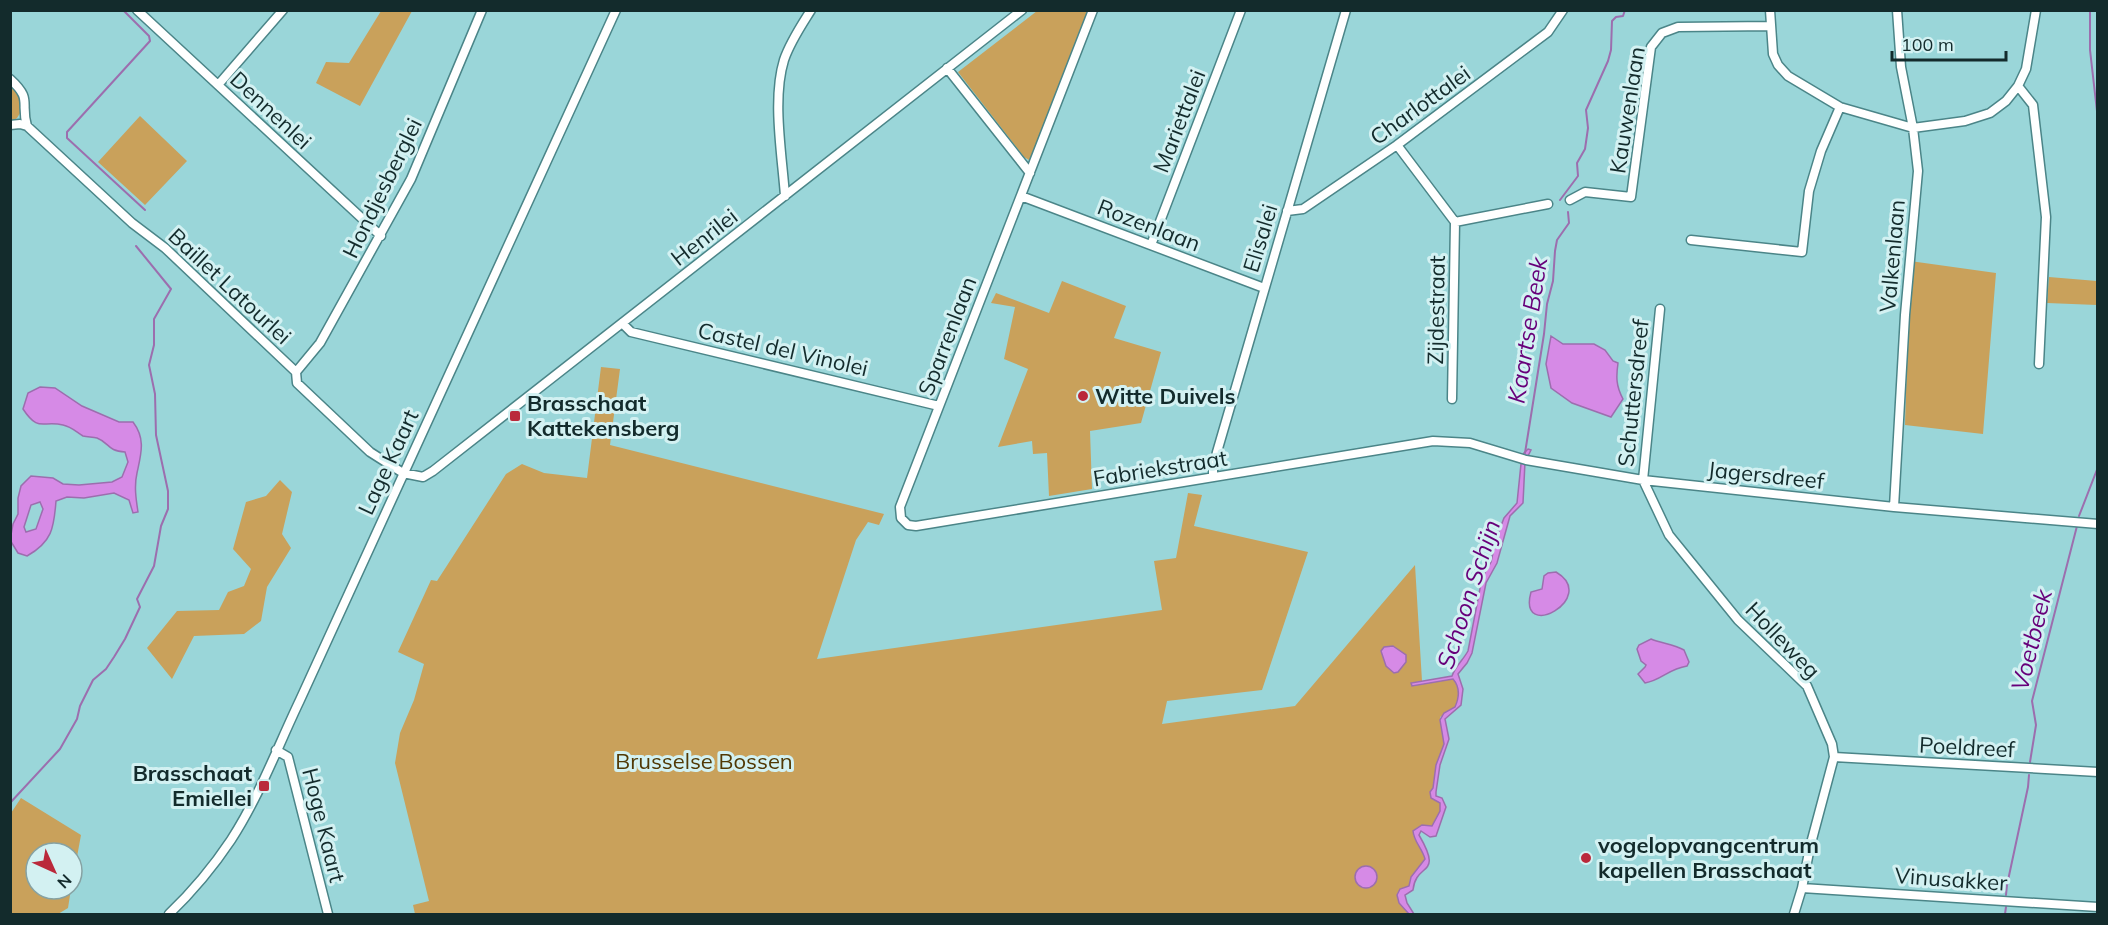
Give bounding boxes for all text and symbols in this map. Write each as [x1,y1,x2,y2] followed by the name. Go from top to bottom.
[1892,24,2006,62] scale bar
[1901,33,1954,56] text: 100 m
[1603,45,1651,175] street label: Kauwenlaan
[1364,59,1476,151] street label: Charlottalei
[224,65,318,155] street label: Dennenlei
[1147,66,1211,176] street label: Mariettalei
[336,113,428,263] street label: Hondjesberglei
[1094,193,1204,257] street label: Rozenlaan
[1873,199,1911,313] street label: Valkenlaan
[1236,200,1284,276] street label: Elisalei
[665,202,743,272] street label: Henrilei
[163,222,297,350] street label: Baillet Latourlei
[1501,254,1553,405] water label: Kaartse Beek
[1421,255,1451,365] street label: Zijdestraat
[911,272,983,400] street label: Sparrenlaan
[695,316,871,382] street label: Castel del Vinolei
[1611,317,1655,468] street label: Schuttersdreef
[1095,382,1236,410] place label: Witte Duivels
[527,389,679,442] place label: Brasschaat Kattekensberg
[1076,389,1090,403] marker: Witte Duivels
[351,405,425,519] street label: Lage Kaart
[508,409,522,423] marker: Brasschaat Kattekensberg
[1091,444,1229,492] street label: Fabriekstraat
[1706,455,1826,495] street label: Jagersdreef
[1430,516,1506,672] water label: Schoon Schijn
[2004,586,2058,694] water label: Voetbeek
[1740,596,1826,684] street label: Holleweg
[1918,731,2016,764] street label: Poeldreef
[615,747,793,775] park label: Brusselse Bossen
[133,759,252,812] place label: Brasschaat Emiellei
[296,765,352,885] street label: Hoge Kaart
[257,779,271,793] marker: Brasschaat Emiellei
[1597,831,1819,884] place label: vogelopvangcentrum kapellen Brasschaat
[24,841,84,901] north arrow
[1579,851,1593,865] marker: vogelopvangcentrum kapellen Brasschaat
[1894,861,2008,897] street label: Vinusakker
[53,870,76,893] text: N

